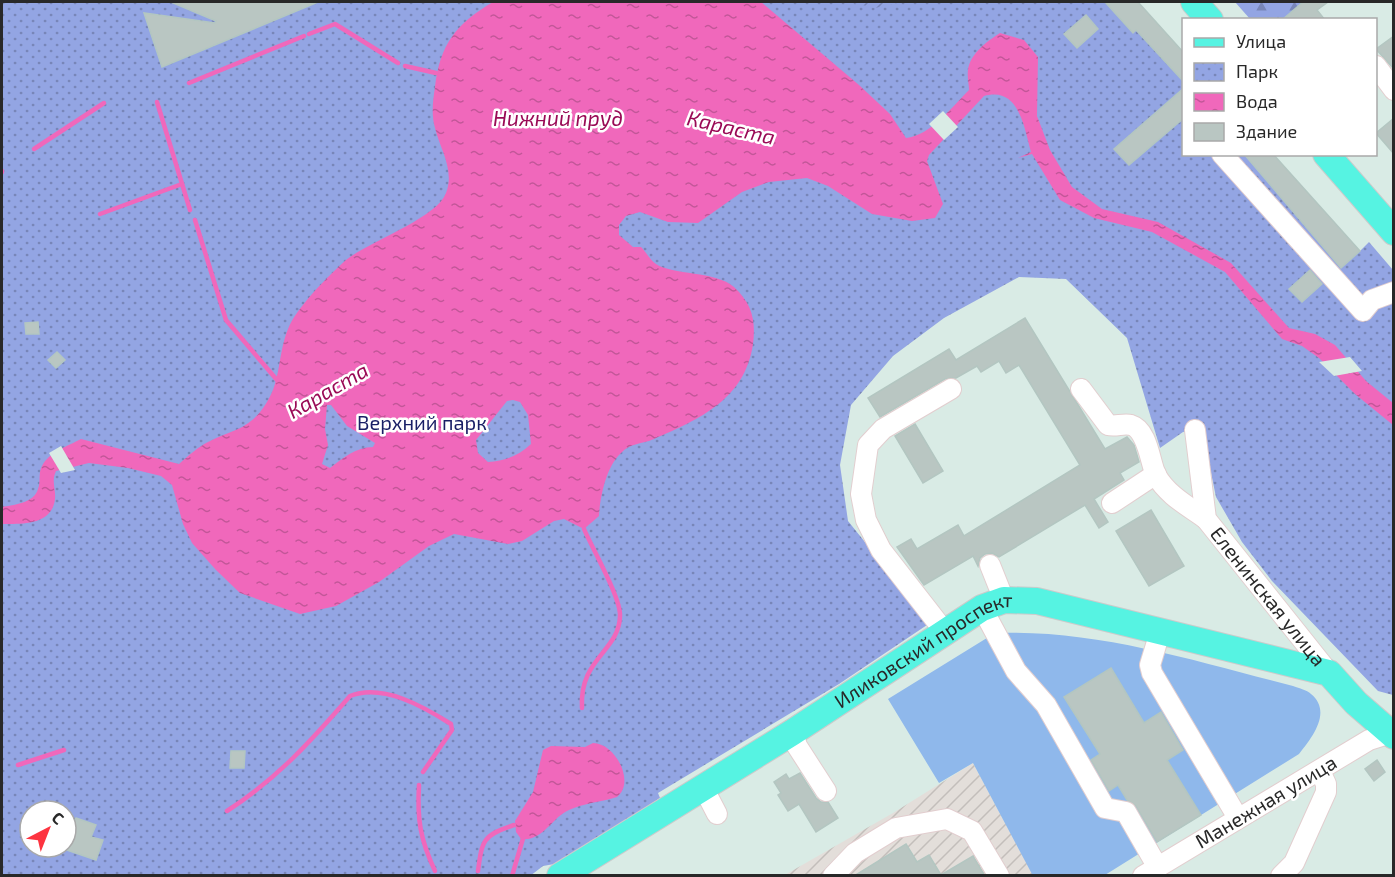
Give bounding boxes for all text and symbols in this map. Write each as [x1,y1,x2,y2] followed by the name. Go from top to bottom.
[1182,18,1377,156] legend
[1236,30,1286,52] text: Улица
[1236,60,1278,82] text: Парк
[1236,90,1278,112] text: Вода
[685,104,778,149] water label: Караста
[493,105,623,130] water label: Нижний пруд
[1236,120,1297,142] text: Здание
[282,357,372,423] water label: Караста
[357,410,487,434] park label: Верхний парк
[1206,522,1332,670] street label: Еленинская улица
[830,587,1013,713] street label: Иликовский проспект
[1191,750,1341,854] street label: Манежная улица
[18,799,78,859] north arrow
[49,807,68,828] text: С

